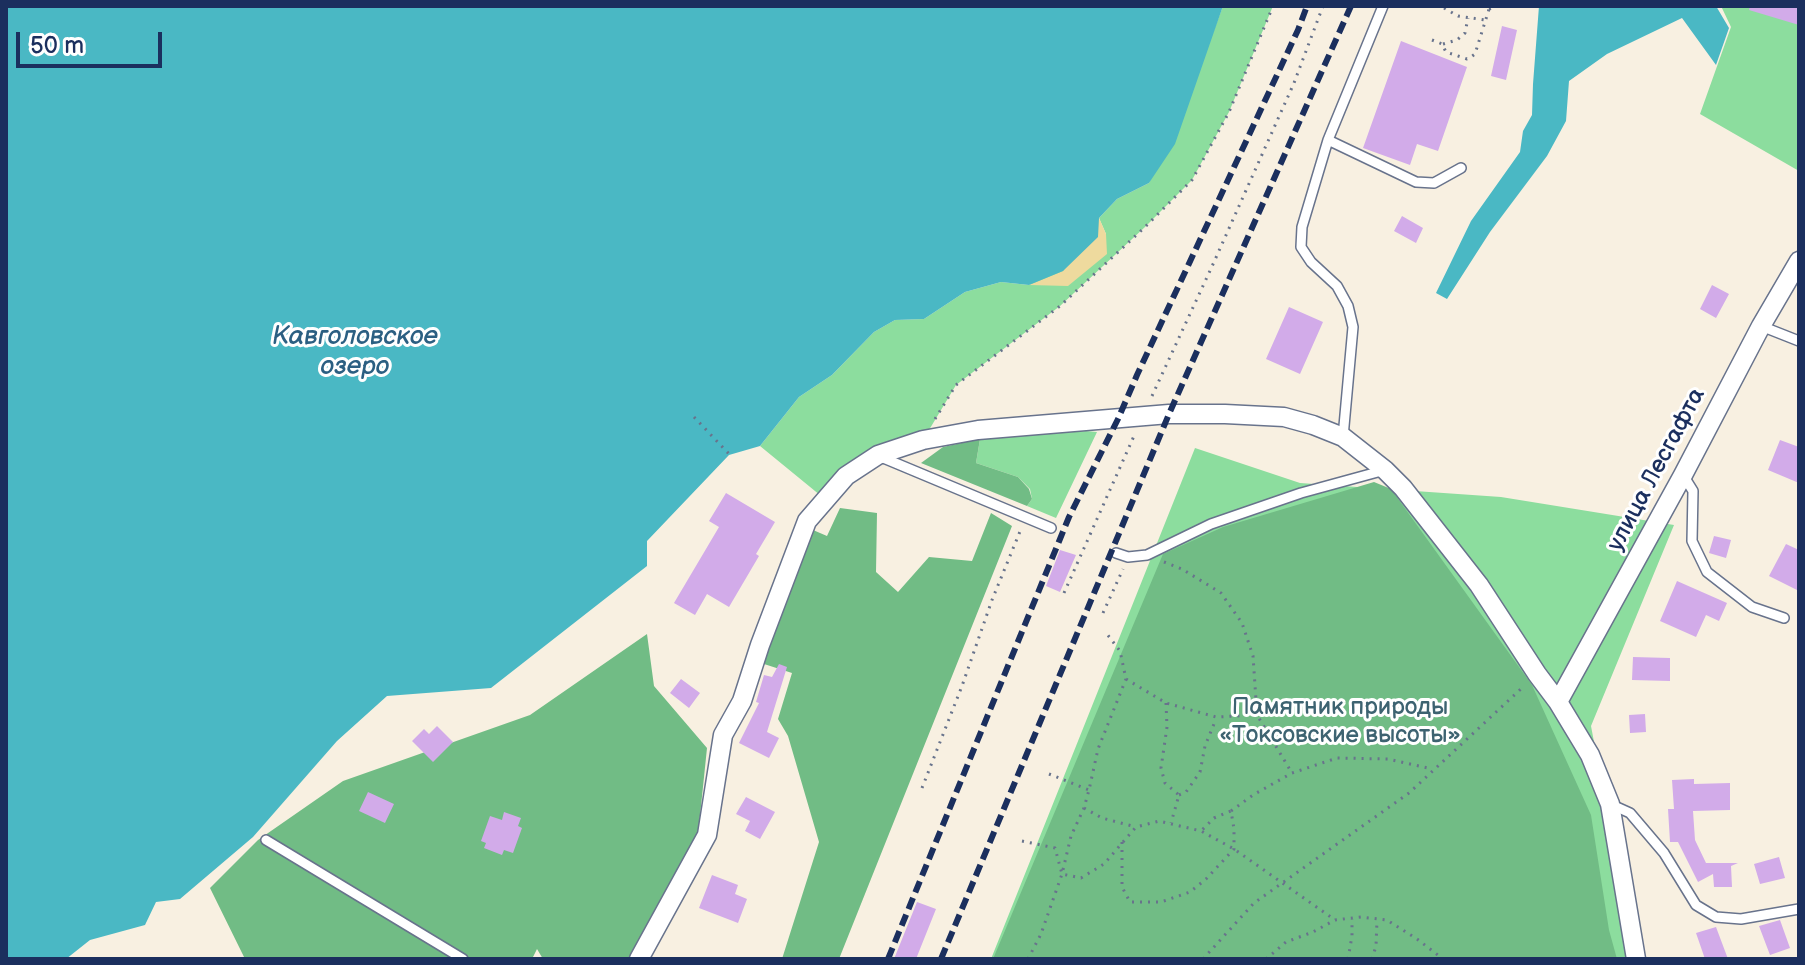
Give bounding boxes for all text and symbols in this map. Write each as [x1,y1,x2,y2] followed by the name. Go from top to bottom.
[20,16,166,66] scale bar
[30,31,84,60] text: 50 m
[272,321,438,382] water label: Кавголовское озеро
[1602,383,1712,557] street label: улица Лесгафта
[1219,694,1461,750] park label: Памятник природы «Токсовские высоты»

